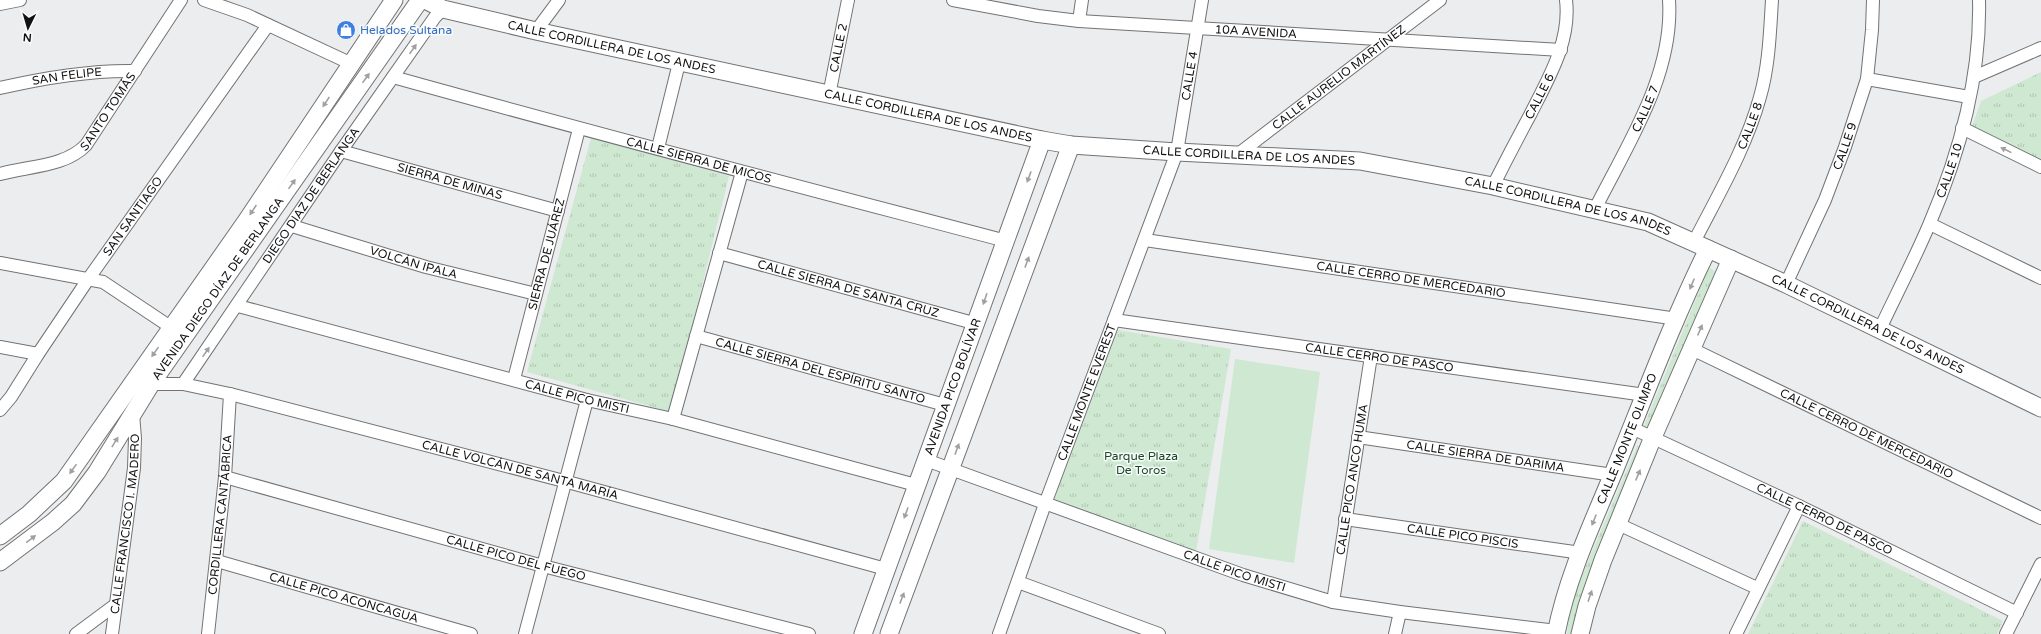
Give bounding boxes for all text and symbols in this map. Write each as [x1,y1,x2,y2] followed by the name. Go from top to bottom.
[8,8,48,48] north arrow
[506,18,717,77] street label: CALLE CORDILLERA DE LOS ANDES
[335,19,357,41] shop icon: Helados Sultana
[827,22,850,74] street label: CALLE 2
[1214,22,1298,41] street label: 10A AVENIDA
[1269,22,1408,133] street label: CALLE AURELIO MARTÍNEZ
[360,23,452,37] place label: Helados Sultana
[22,31,32,44] text: N
[409,43,417,54] one-way arrow
[1179,50,1201,101] street label: CALLE 4
[31,65,103,88] street label: SAN FELIPE
[77,70,139,154] street label: SANTO TOMÁS
[1522,71,1557,122] street label: CALLE 6
[362,73,370,83] one-way arrow
[1629,84,1661,135] street label: CALLE 7
[823,86,1034,145] street label: CALLE CORDILLERA DE LOS ANDES
[322,97,330,107] one-way arrow
[1735,101,1765,152] street label: CALLE 8
[1830,121,1860,172] street label: CALLE 9
[260,125,362,266] street label: DIEGO DIAZ DE BERLANGA
[625,134,773,186] street label: CALLE SIERRA DE MICOS
[1934,141,1965,200] street label: CALLE 10
[1142,143,1355,168] street label: CALLE CORDILLERA DE LOS ANDES
[2000,147,2012,153] one-way arrow
[396,160,504,202] street label: SIERRA DE MINAS
[1025,171,1031,183] one-way arrow
[100,174,166,258] street label: SAN SANTIAGO
[1463,174,1673,238] street label: CALLE CORDILLERA DE LOS ANDES
[288,179,296,190] one-way arrow
[149,194,287,383] street label: AVENIDA DIEGO DÍAZ DE BERLANGA
[525,197,568,311] street label: SIERRA DE JUÁREZ
[249,205,257,215] one-way arrow
[368,243,459,281] street label: VOLCÁN IPALA
[1024,255,1030,267] one-way arrow
[756,257,941,320] street label: CALLE SIERRA DE SANTA CRUZ
[1316,259,1507,301] street label: CALLE CERRO DE MERCEDARIO
[1769,271,1967,377] street label: CALLE CORDILLERA DE LOS ANDES
[1689,279,1695,291] one-way arrow
[982,294,988,306] one-way arrow
[921,316,984,457] street label: AVENIDA PICO BOLÍVAR
[1055,321,1119,463] street label: CALLE MONTE EVEREST
[1697,325,1703,336] one-way arrow
[714,335,927,406] street label: CALLE SIERRA DEL ESPÍRITU SANTO
[1304,340,1455,375] street label: CALLE CERRO DE PASCO
[151,346,159,357] one-way arrow
[201,347,210,358] one-way arrow
[1594,371,1660,507] street label: CALLE MONTE OLIMPO
[523,377,631,416] street label: CALLE PICO MISTI
[1778,386,1956,482] street label: CALLE CERRO DE MERCEDARIO
[1333,403,1371,556] street label: CALLE PICO ANCO HUMA
[108,433,142,615] street label: CALLE FRANCISCO I. MADERO
[205,434,235,595] street label: CORDILLERA CANTÁBRICA
[112,436,119,448] one-way arrow
[420,437,620,503] street label: CALLE VOLCÁN DE SANTA MARÍA
[1406,437,1566,475] street label: CALLE SIERRA DE DARIMA
[955,443,961,455] one-way arrow
[1104,449,1178,477] park label: Parque Plaza De Toros
[68,464,77,475] one-way arrow
[1635,469,1641,481] one-way arrow
[1754,480,1895,558] street label: CALLE CERRO DE PASCO
[903,508,909,520] one-way arrow
[1591,515,1597,526] one-way arrow
[1406,521,1519,551] street label: CALLE PICO PISCIS
[445,532,587,584] street label: CALLE PICO DEL FUEGO
[26,535,37,543] one-way arrow
[1182,547,1287,594] street label: CALLE PICO MISTI
[268,569,420,626] street label: CALLE PICO ACONCAGUA
[1587,590,1593,602] one-way arrow
[900,591,906,603] one-way arrow

